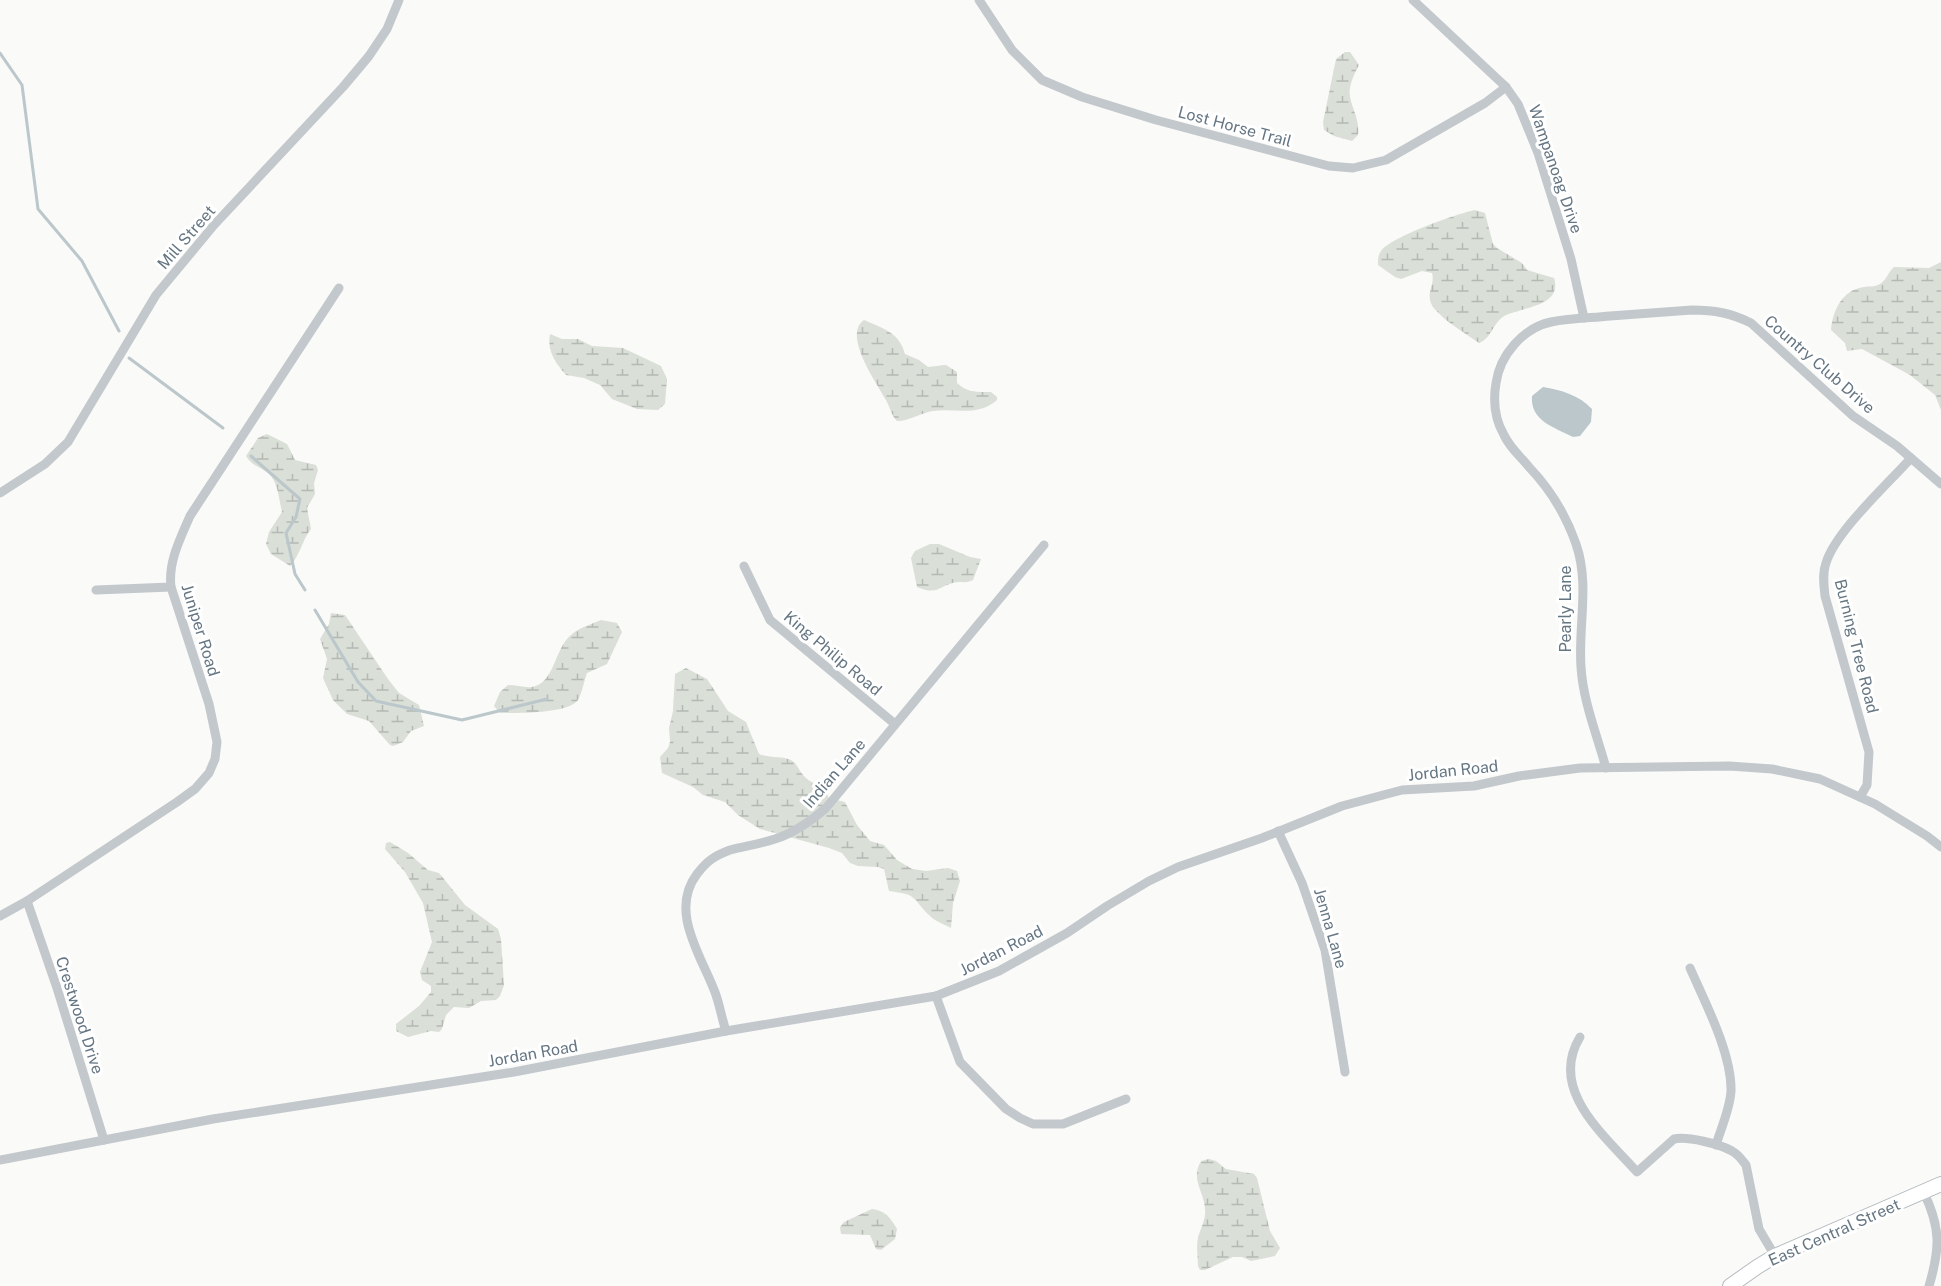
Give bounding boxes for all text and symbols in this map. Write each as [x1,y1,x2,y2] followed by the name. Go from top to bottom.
[1176,102,1294,151] street label: Lost Horse Trail
[1525,102,1586,236] street label: Wampanoag Drive
[154,202,219,273] street label: Mill Street
[1761,311,1879,417] street label: Country Club Drive
[1556,565,1575,653] street label: Pearly Lane
[1831,577,1882,715] street label: Burning Tree Road
[177,582,224,679] street label: Juniper Road
[780,607,885,700] street label: King Philip Road
[799,735,870,812] street label: Indian Lane
[1407,756,1499,785] street label: Jordan Road
[1310,886,1351,970] street label: Jenna Lane
[956,921,1046,980] street label: Jordan Road
[52,954,107,1076] street label: Crestwood Drive
[487,1036,579,1071] street label: Jordan Road
[1765,1195,1903,1270] street label: East Central Street

